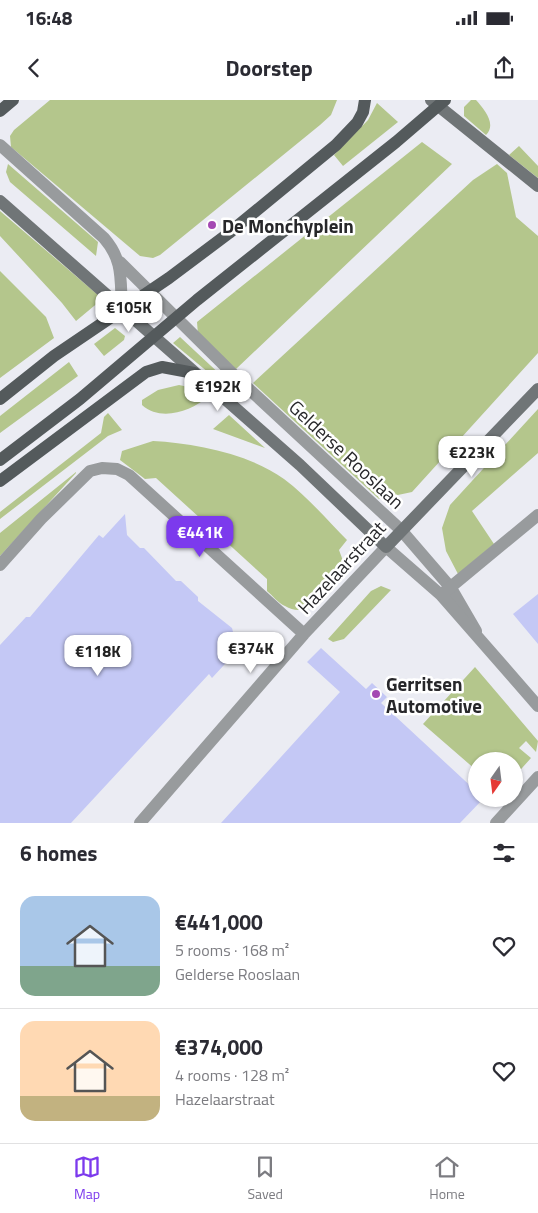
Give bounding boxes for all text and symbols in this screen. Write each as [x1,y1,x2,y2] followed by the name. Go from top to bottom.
[25,3,72,32] text: 16:48
[225,51,313,85] text: Doorstep
[20,54,48,82] icon: back
[490,54,518,82] icon: share
[222,211,354,240] place label: De Monchyplein
[206,219,218,231] marker: De Monchyplein
[94,290,164,333] pin: €105K
[106,295,152,319] text: €105K
[183,370,253,412] pin: €192K
[195,374,241,398] text: €192K
[283,393,411,515] street label: Gelderse Rooslaan
[437,436,507,478] pin: €223K
[449,440,495,464] text: €223K
[290,514,392,620] street label: Hazelaarstraat
[165,516,235,558] pin: €441K
[177,520,223,544] text: €441K
[216,632,286,674] pin: €374K
[63,634,133,677] pin: €118K
[228,636,274,660] text: €374K
[75,639,121,663] text: €118K
[386,669,482,720] place label: Gerritsen Automotive
[370,688,382,700] marker: Gerritsen Automotive
[468,752,522,808] north arrow
[468,752,523,807] map controls
[20,837,97,869] text: 6 homes
[490,839,518,867] icon: filters
[175,906,263,938] text: €441,000
[60,916,120,976] icon: home
[490,932,518,960] icon: heart
[175,938,289,962] text: 5 rooms · 168 m²
[175,962,300,986] text: Gelderse Rooslaan
[175,1031,263,1063] text: €374,000
[60,1041,120,1101] icon: home
[490,1057,518,1085] icon: heart
[175,1063,289,1087] text: 4 rooms · 128 m²
[175,1087,275,1111] text: Hazelaarstraat
[73,1153,101,1204] tab: Map
[247,1153,283,1204] tab: Saved
[429,1153,465,1204] tab: Home

